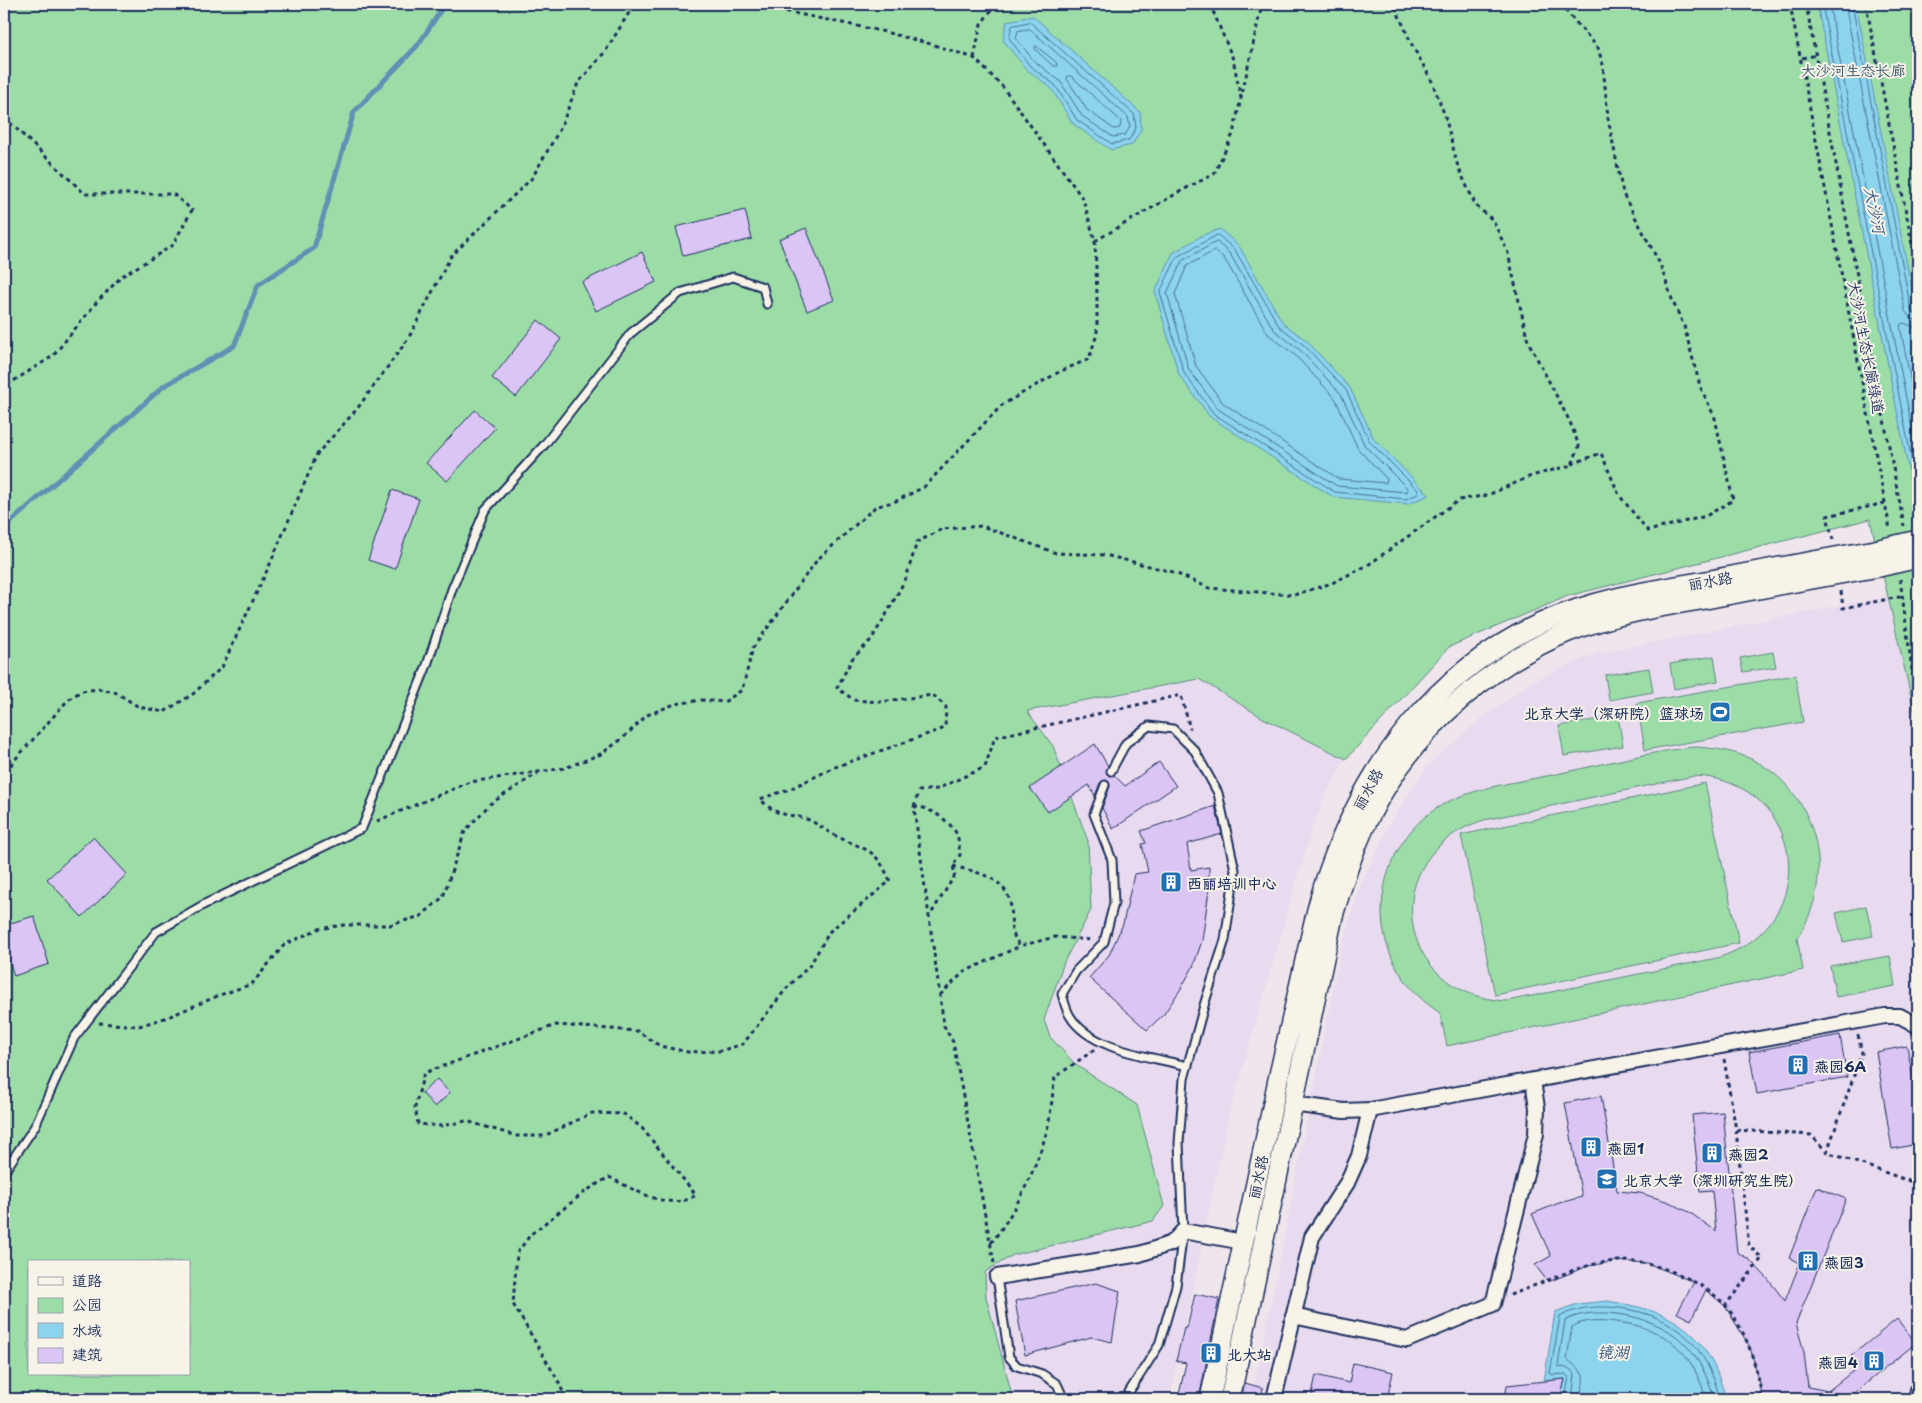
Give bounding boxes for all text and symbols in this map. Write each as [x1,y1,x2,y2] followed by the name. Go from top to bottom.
[1800,58,1906,81] park label: 大沙河生态长廊
[1859,184,1893,239] water label: 大沙河
[1843,279,1891,415] street label: 大沙河生态长廊绿道
[1686,565,1734,595] street label: 丽水路
[1708,700,1732,724] sports icon: 北京大学（深研院）篮球场
[1524,701,1704,724] place label: 北京大学（深研院）篮球场
[1346,764,1388,814] street label: 丽水路
[1159,870,1183,894] building icon: 西丽培训中心
[1187,871,1277,894] place label: 西丽培训中心
[1786,1053,1810,1077] building icon: 燕园6A
[1814,1054,1867,1077] place label: 燕园6A
[1579,1135,1603,1159] building icon: 燕园1
[1607,1136,1644,1159] place label: 燕园1
[1700,1141,1724,1165] building icon: 燕园2
[1728,1142,1769,1165] place label: 燕园2
[1241,1153,1273,1201] street label: 丽水路
[1595,1167,1619,1191] school or university icon: 北京大学（深圳研究生院）
[1623,1168,1803,1191] place label: 北京大学（深圳研究生院）
[1796,1249,1820,1273] building icon: 燕园3
[1824,1250,1864,1273] place label: 燕园3
[28,1260,190,1376] legend
[72,1268,102,1291] text: 道路
[72,1292,102,1315] text: 公园
[72,1318,102,1341] text: 水域
[1597,1339,1631,1363] water label: 镜湖
[1199,1341,1223,1365] building icon: 北大站
[72,1342,102,1365] text: 建筑
[1227,1342,1272,1365] place label: 北大站
[1862,1349,1886,1373] building icon: 燕园4
[1818,1350,1858,1373] place label: 燕园4

